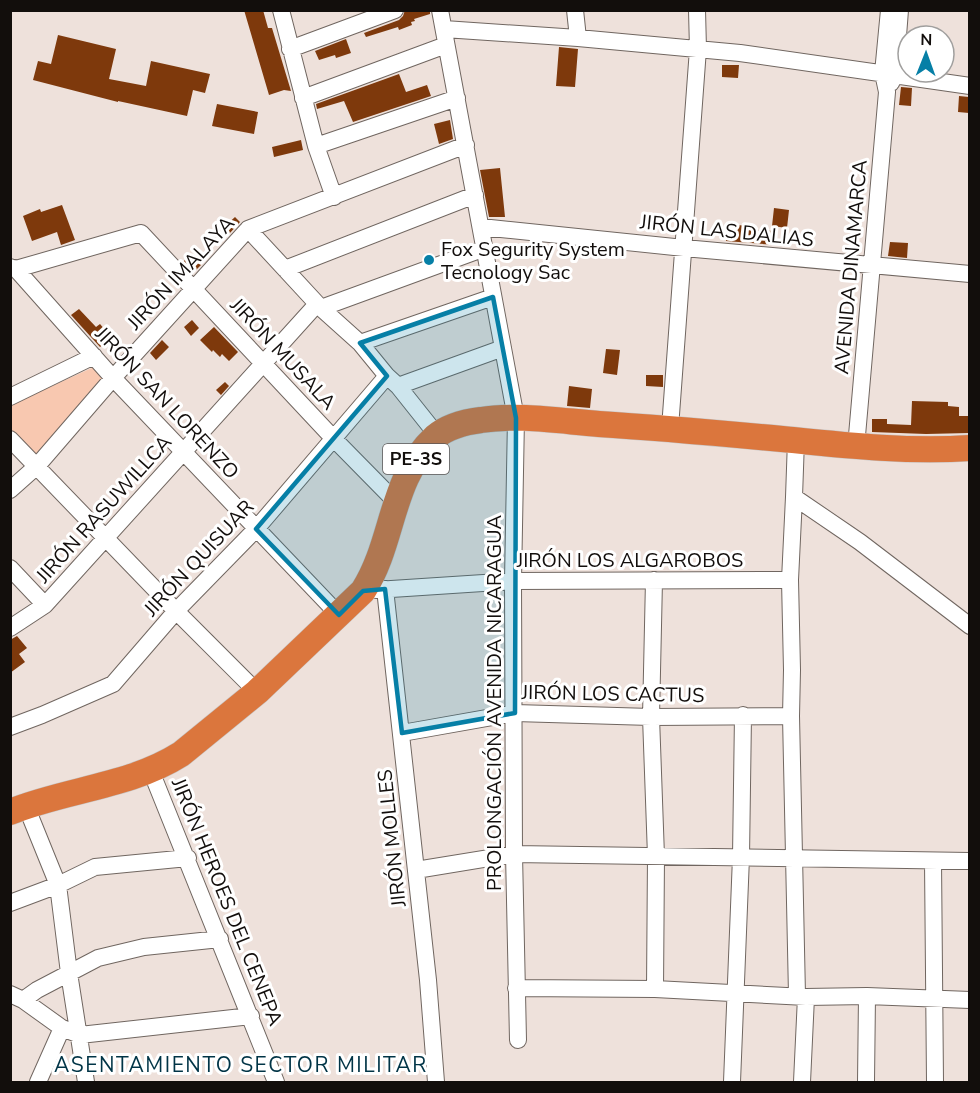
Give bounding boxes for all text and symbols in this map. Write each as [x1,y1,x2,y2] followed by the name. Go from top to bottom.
[896,24,956,84] north arrow
[920,29,932,51] text: N
[828,158,874,375] street label: AVENIDA DINAMARCA
[638,208,815,254] street label: JIRÓN LAS DALIAS
[121,210,241,336] street label: JIRÓN IMALAYA
[441,236,625,286] place label: Fox Segurity System Tecnology Sac
[422,253,436,267] marker: Fox Segurity System Tecnology Sac
[223,292,342,416] street label: JIRÓN MUSALA
[89,320,245,485] street label: JIRÓN SAN LORENZO
[30,429,178,590] street label: JIRÓN RASUWILLCA
[383,444,449,474] road number: PE-3S
[137,494,260,623] street label: JIRÓN QUISUAR
[481,515,508,891] street label: PROLONGACIÓN AVENIDA NICARAGUA
[516,547,743,574] street label: JIRÓN LOS ALGAROBOS
[520,679,705,709] street label: JIRÓN LOS CACTUS
[371,768,413,909] street label: JIRÓN MOLLES
[165,773,289,1030] street label: JIRÓN HEROES DEL CENEPA
[54,1051,428,1079] district label: ASENTAMIENTO SECTOR MILITAR

